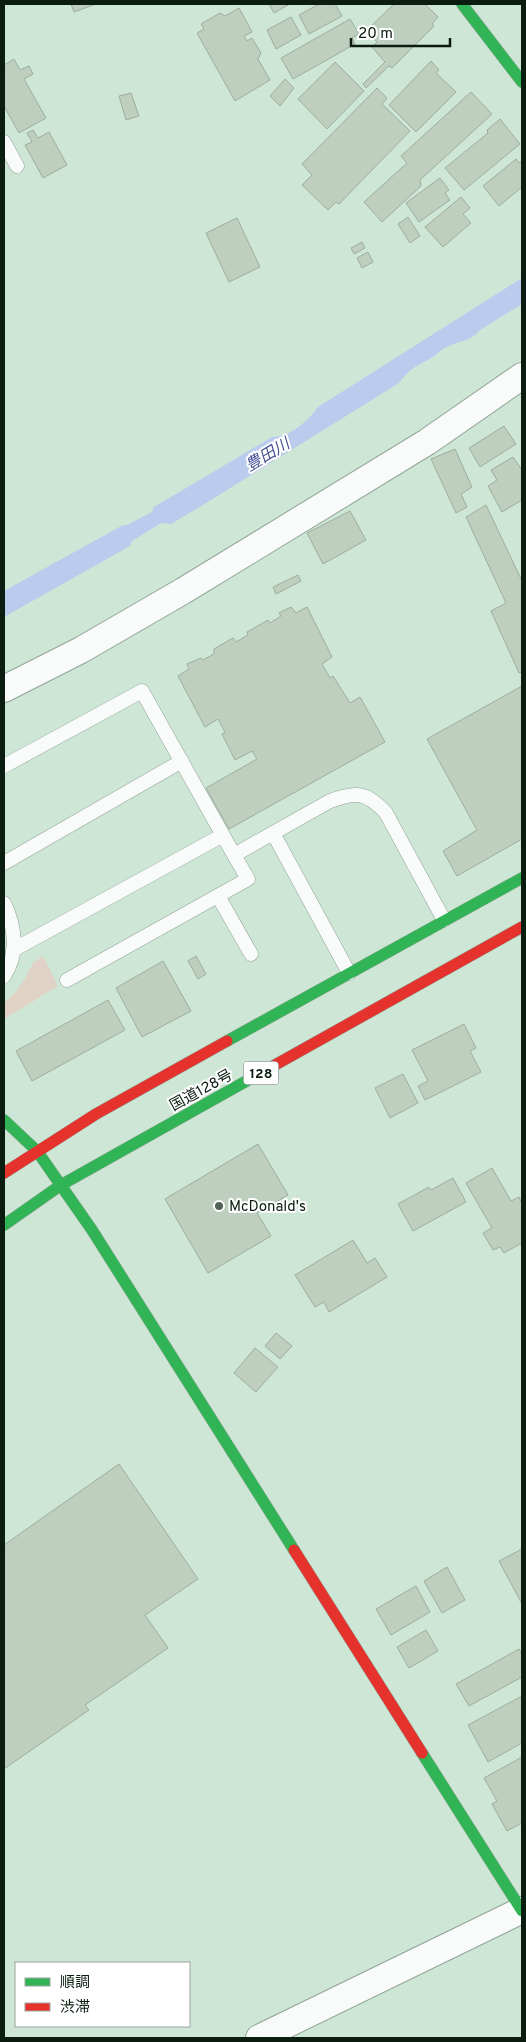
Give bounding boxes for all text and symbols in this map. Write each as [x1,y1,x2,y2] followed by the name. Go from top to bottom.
[351,15,450,47] scale bar
[358,25,393,44] text: 20 m
[242,434,295,477] water label: 豊田川
[244,1062,278,1084] road number: 128
[167,1066,236,1116] street label: 国道128号
[229,1198,306,1217] place label: McDonald's
[213,1200,225,1212] marker: McDonald's
[15,1962,190,2027] legend
[60,1974,90,1993] text: 順調
[60,1999,90,2018] text: 渋滞

